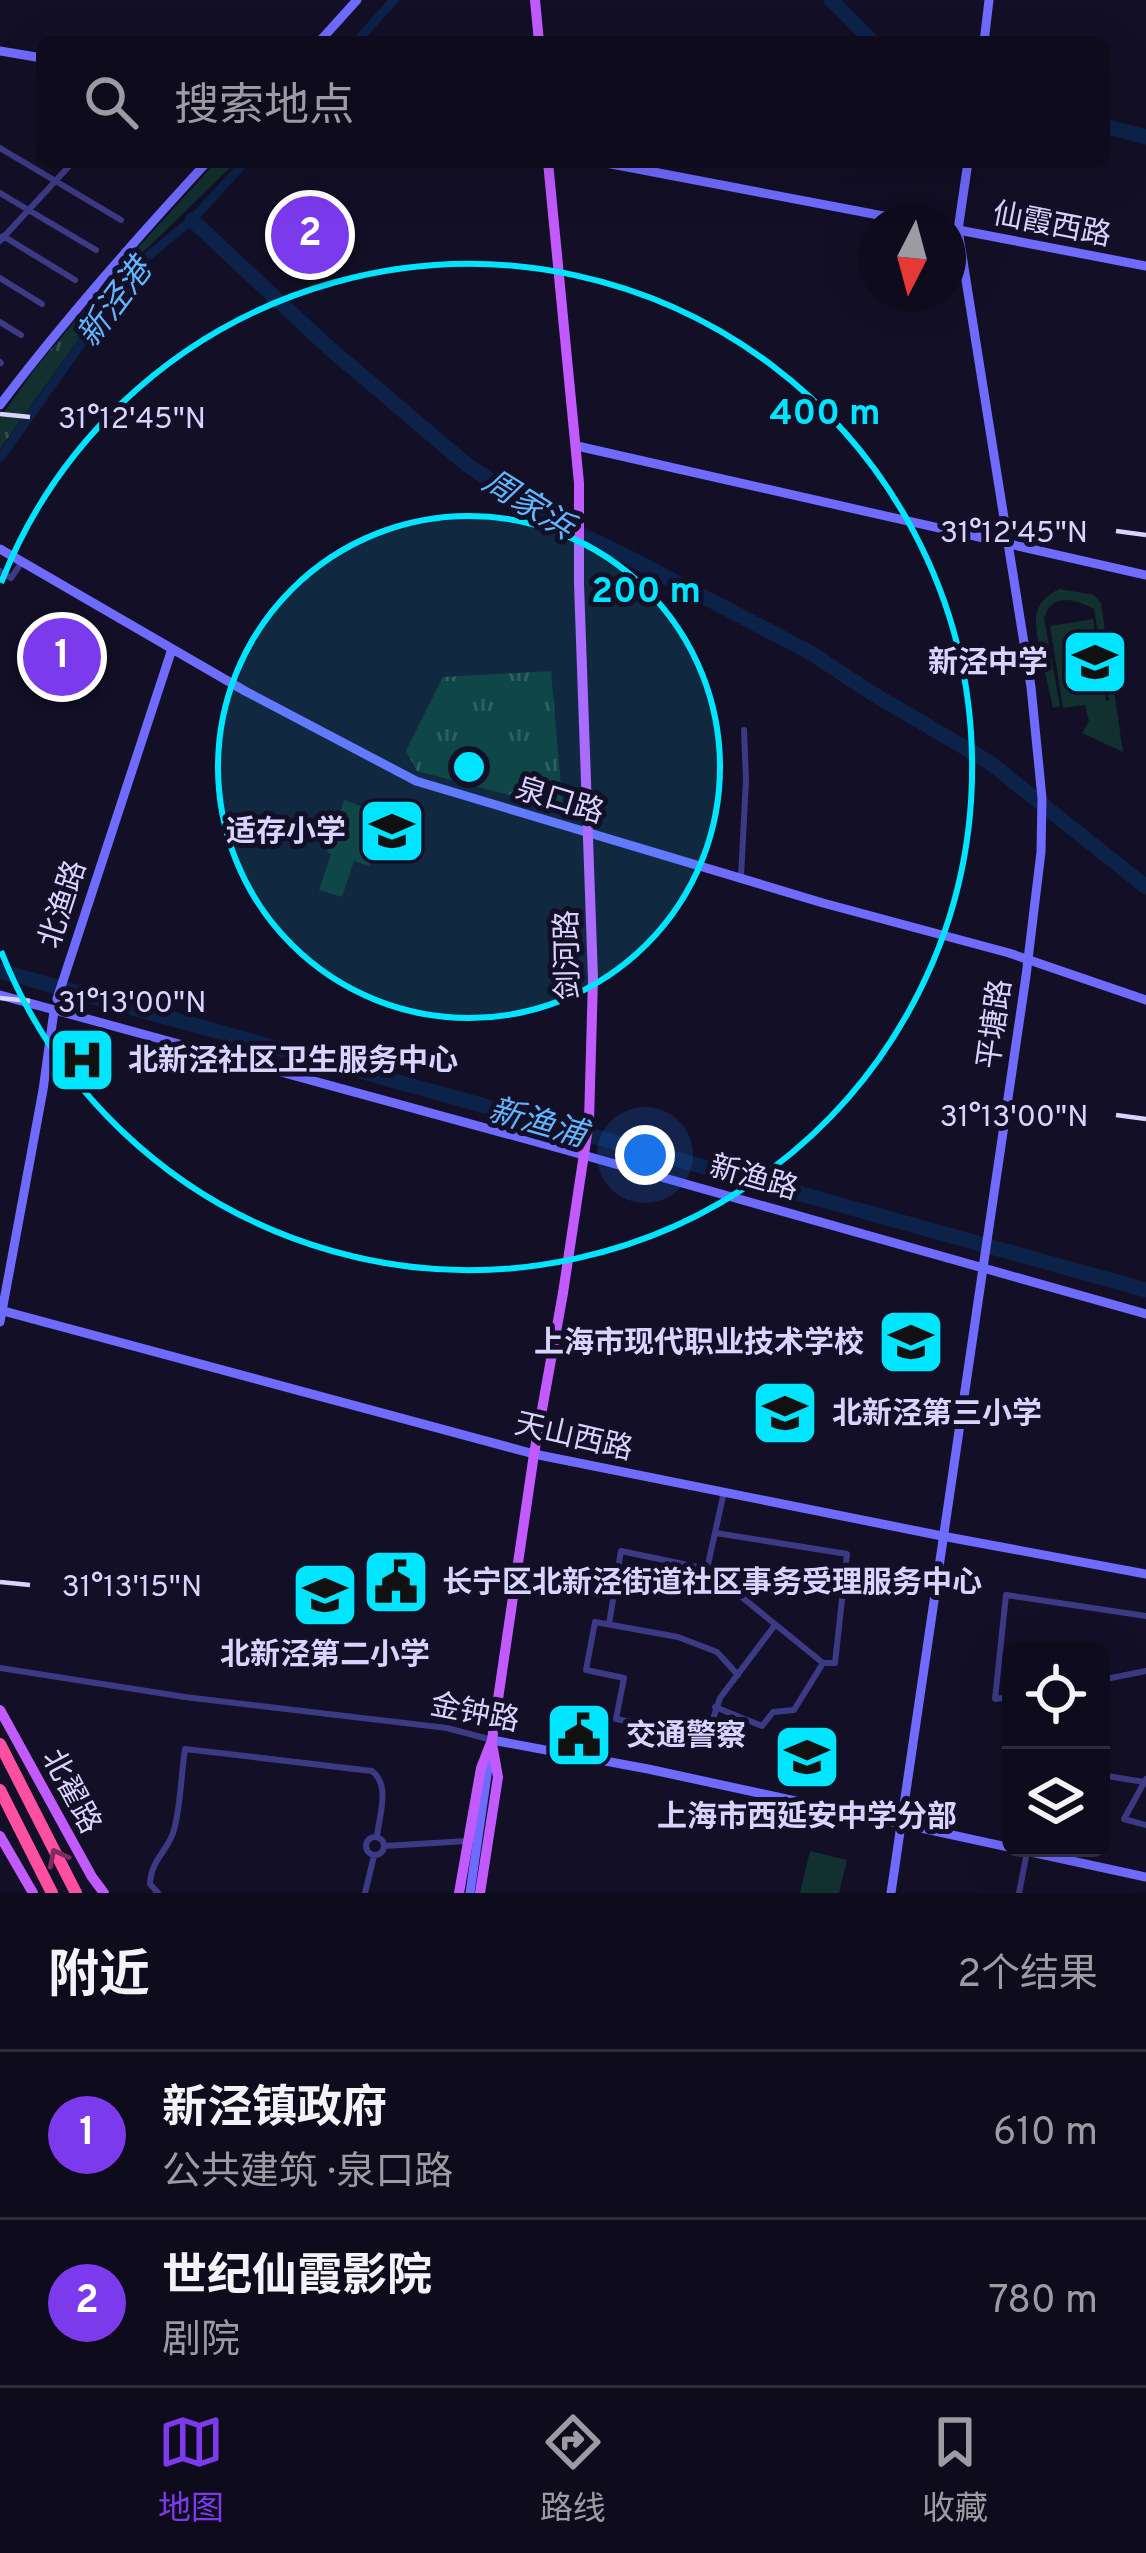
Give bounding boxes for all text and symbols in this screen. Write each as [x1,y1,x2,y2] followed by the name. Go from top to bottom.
[36,36,1110,168] search box
[78,69,144,135] icon: search
[174,80,354,137] text: 搜索地点
[271,190,349,280] pin: 2
[989,197,1114,256] street label: 仙霞西路
[858,204,966,312] north arrow
[70,249,165,357] water label: 新泾港
[769,392,881,438] text: 400 m
[58,402,206,439] text: 31°12'45"N
[474,462,583,552] water label: 周家浜
[940,516,1088,553] text: 31°12'45"N
[591,570,701,616] text: 200 m
[23,612,101,702] pin: 1
[1060,627,1130,697] school or university icon: 新泾中学
[928,646,1048,683] place label: 新泾中学
[448,746,490,788] centre of rings
[511,772,608,833] street label: 泉口路
[357,796,427,866] school or university icon: 适存小学
[226,815,346,852] place label: 适存小学
[33,856,96,953] street label: 北渔路
[550,910,589,1000] street label: 剑河路
[972,977,1021,1071] street label: 平塘路
[58,986,206,1023] text: 31°13'00"N
[47,1025,117,1095] hospital icon: 北新泾社区卫生服务中心
[128,1044,458,1081] place label: 北新泾社区卫生服务中心
[484,1091,595,1160] water label: 新渔浦
[940,1100,1088,1137] text: 31°13'00"N
[615,1125,675,1185] your location
[705,1149,802,1210] street label: 新渔路
[876,1307,946,1377] school or university icon: 上海市现代职业技术学校
[534,1326,864,1363] place label: 上海市现代职业技术学校
[750,1378,820,1448] school or university icon: 北新泾第三小学
[832,1397,1042,1434] place label: 北新泾第三小学
[511,1407,636,1470] street label: 天山西路
[361,1547,431,1617] public building icon: 长宁区北新泾街道社区事务受理服务中心
[290,1560,360,1630] school or university icon: 北新泾第二小学
[442,1566,982,1603] place label: 长宁区北新泾街道社区事务受理服务中心
[62,1570,202,1607] text: 31°13'15"N
[220,1638,430,1675] place label: 北新泾第二小学
[1002,1641,1110,1857] map controls
[1002,1641,1110,1749] button: locate
[427,1688,522,1741] street label: 金钟路
[544,1700,614,1770] public building icon: 交通警察
[626,1719,746,1756] place label: 交通警察
[772,1722,842,1792] school or university icon: 上海市西延安中学分部
[32,1744,107,1841] street label: 北翟路
[1002,1749,1110,1857] button: layers
[657,1800,957,1837] place label: 上海市西延安中学分部
[48,1848,71,1870] one-way arrow
[48,1946,150,2011] text: 附近
[957,1952,1098,2001] text: 2个结果
[162,2082,387,2139] text: 新泾镇政府
[79,2110,95,2159] text: 1
[993,2110,1098,2159] text: 610 m
[162,2150,453,2199] text: 公共建筑 · 泉口路
[162,2250,432,2307] text: 世纪仙霞影院
[75,2278,99,2327] text: 2
[988,2278,1098,2327] text: 780 m
[162,2318,240,2367] text: 剧院
[158,2409,224,2532] tab: 地图
[540,2409,606,2532] tab: 路线
[922,2409,988,2532] tab: 收藏

